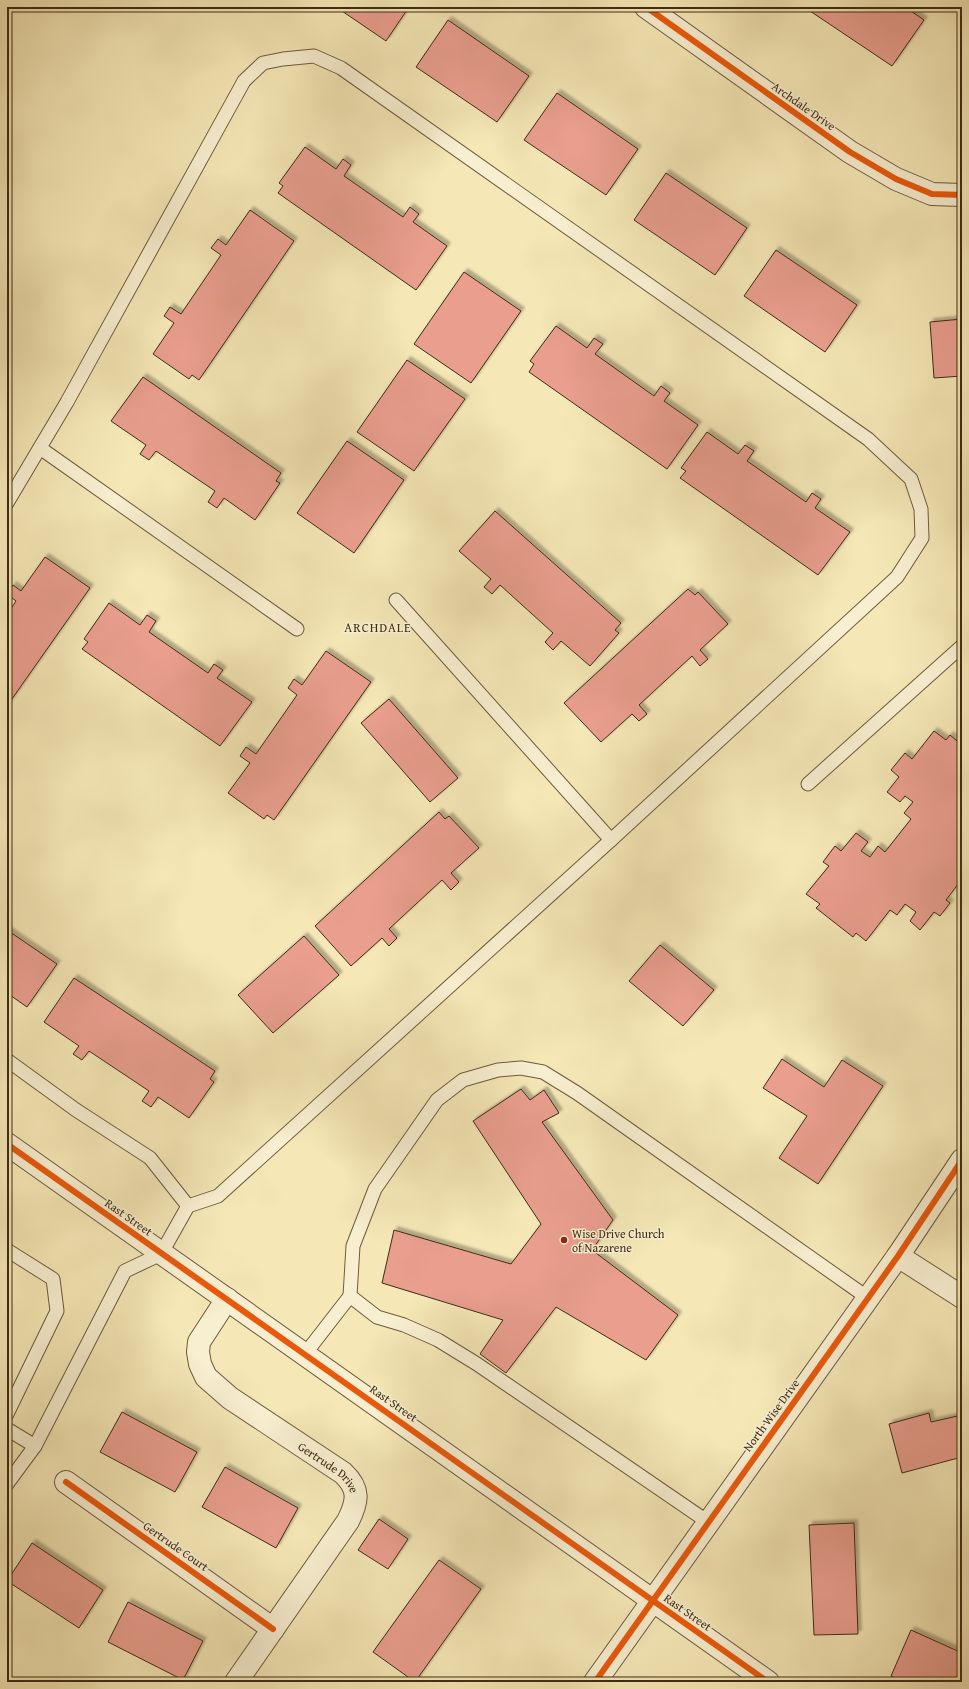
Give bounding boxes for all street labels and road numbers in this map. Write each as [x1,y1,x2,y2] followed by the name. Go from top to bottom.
[769,78,840,135] street label: Archdale Drive
[102,1194,157,1240] street label: Rast Street
[739,1375,803,1455] street label: North Wise Drive
[367,1380,422,1426] street label: Rast Street
[295,1437,364,1495] street label: Gertrude Drive
[140,1517,213,1575] street label: Gertrude Court
[661,1589,716,1635] street label: Rast Street

